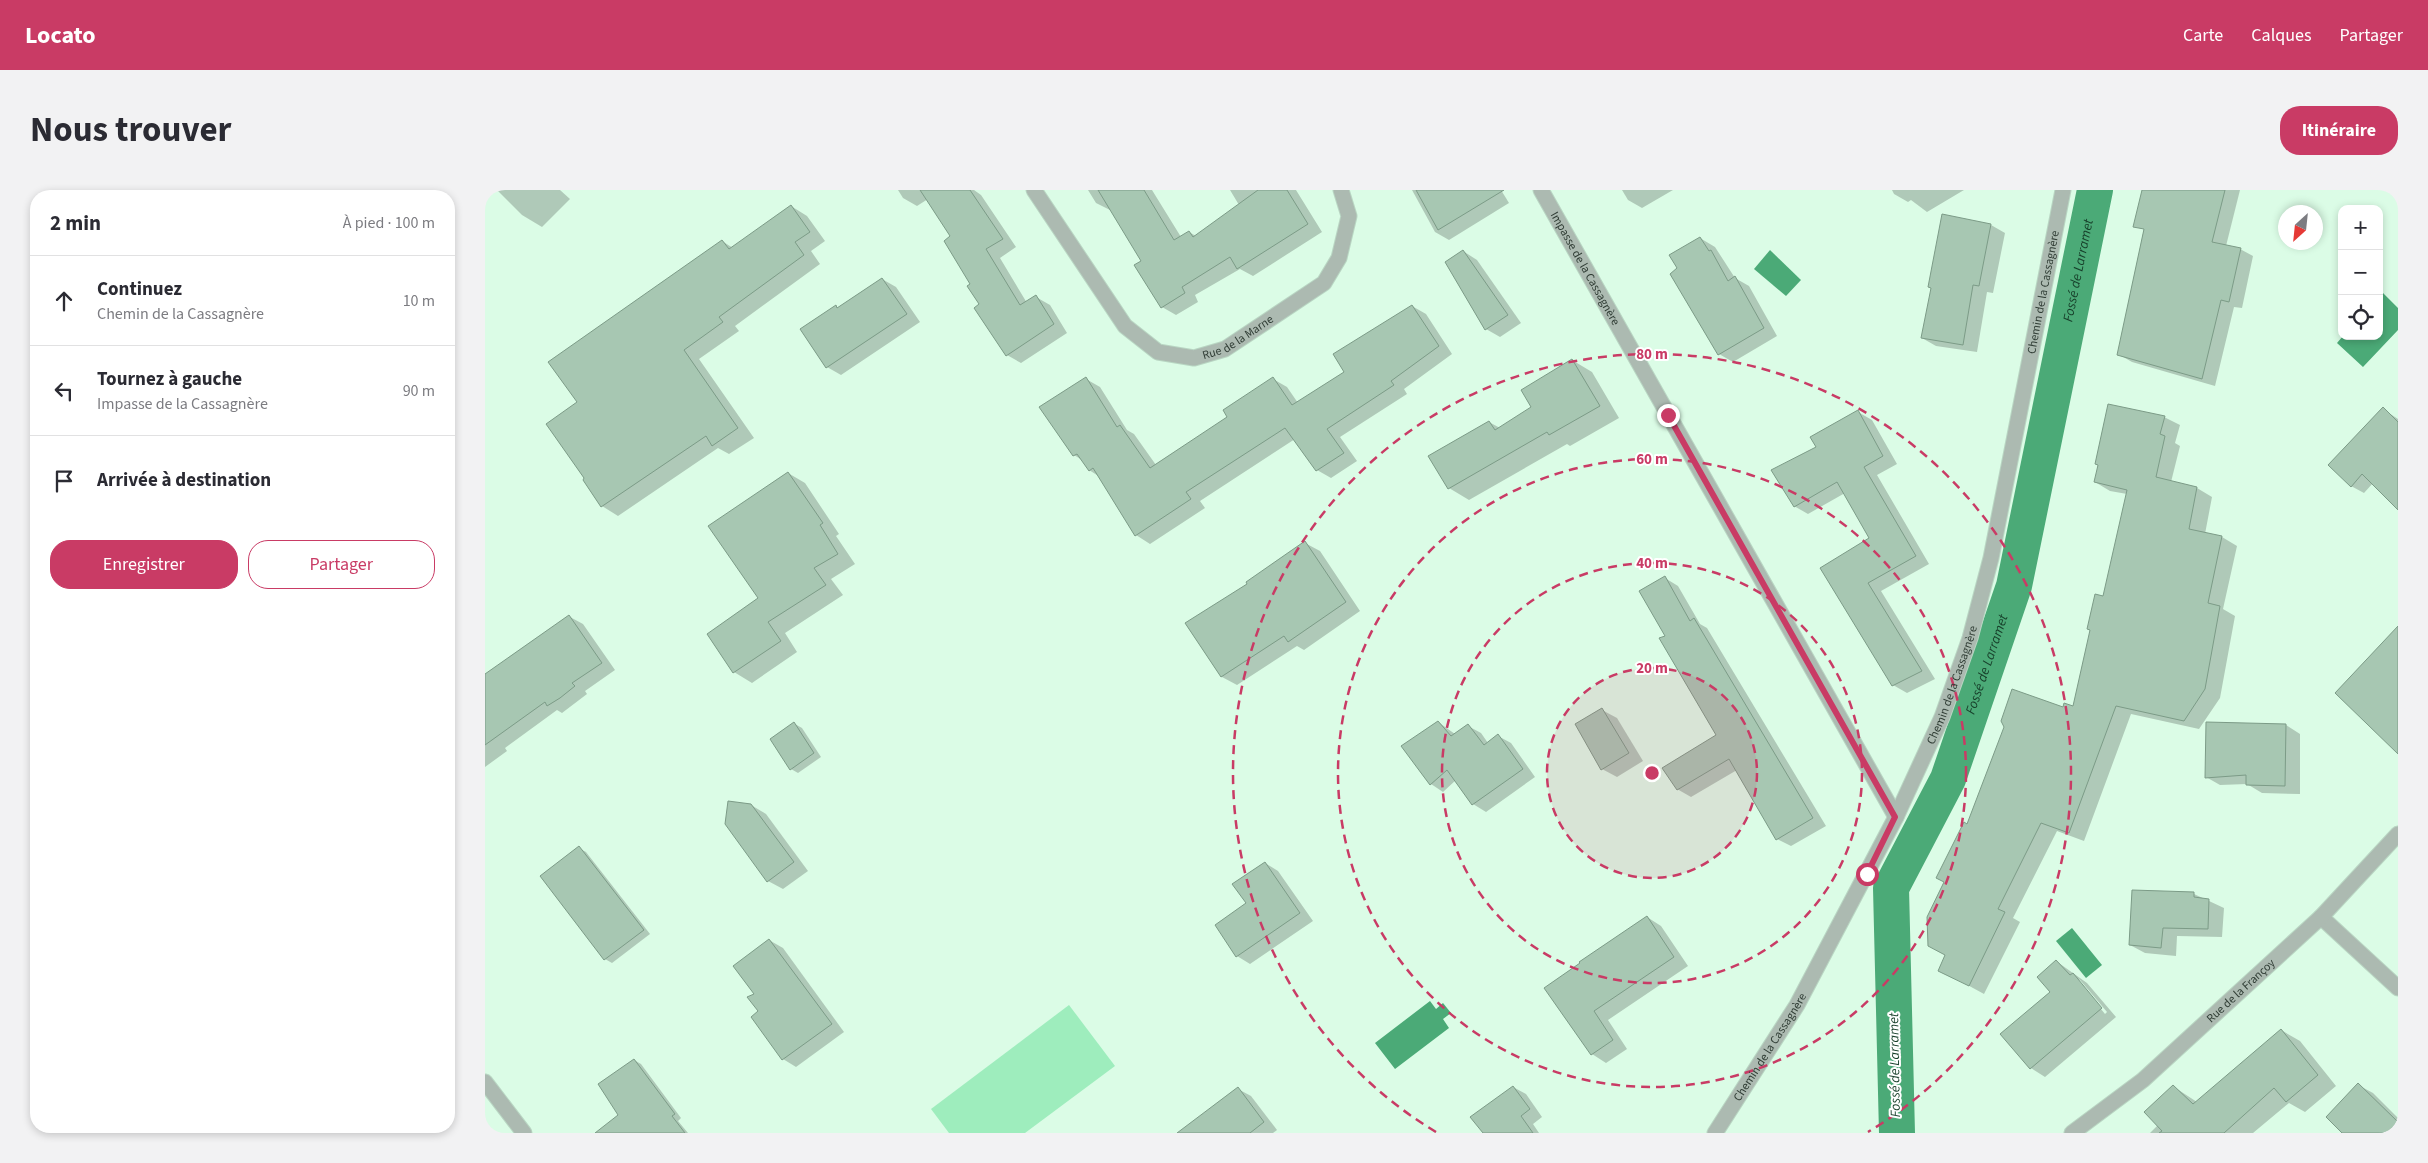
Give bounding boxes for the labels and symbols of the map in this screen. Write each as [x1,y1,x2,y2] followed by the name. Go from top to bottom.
[2278,205,2323,250] north arrow
[1546,208,1624,328] street label: Impasse de la Cassagnère
[2058,217,2099,324] water label: Fossé de Larramet
[2023,229,2063,355] street label: Chemin de la Cassagnère
[1200,311,1277,364] street label: Rue de la Marne
[1636,344,1668,365] text: 80 m
[1657,404,1680,427] route end
[1636,449,1668,470] text: 60 m
[1636,553,1668,574] text: 40 m
[1961,611,2014,717] water label: Fossé de Larramet
[1922,624,1981,747] street label: Chemin de la Cassagnère
[1636,658,1668,679] text: 20 m
[1643,764,1661,782] centre of rings
[1856,863,1879,886] route start
[2203,954,2279,1027] street label: Rue de la Françoy
[1729,990,1810,1105] street label: Chemin de la Cassagnère
[1884,1012,1906,1117] water label: Fossé de Larramet

